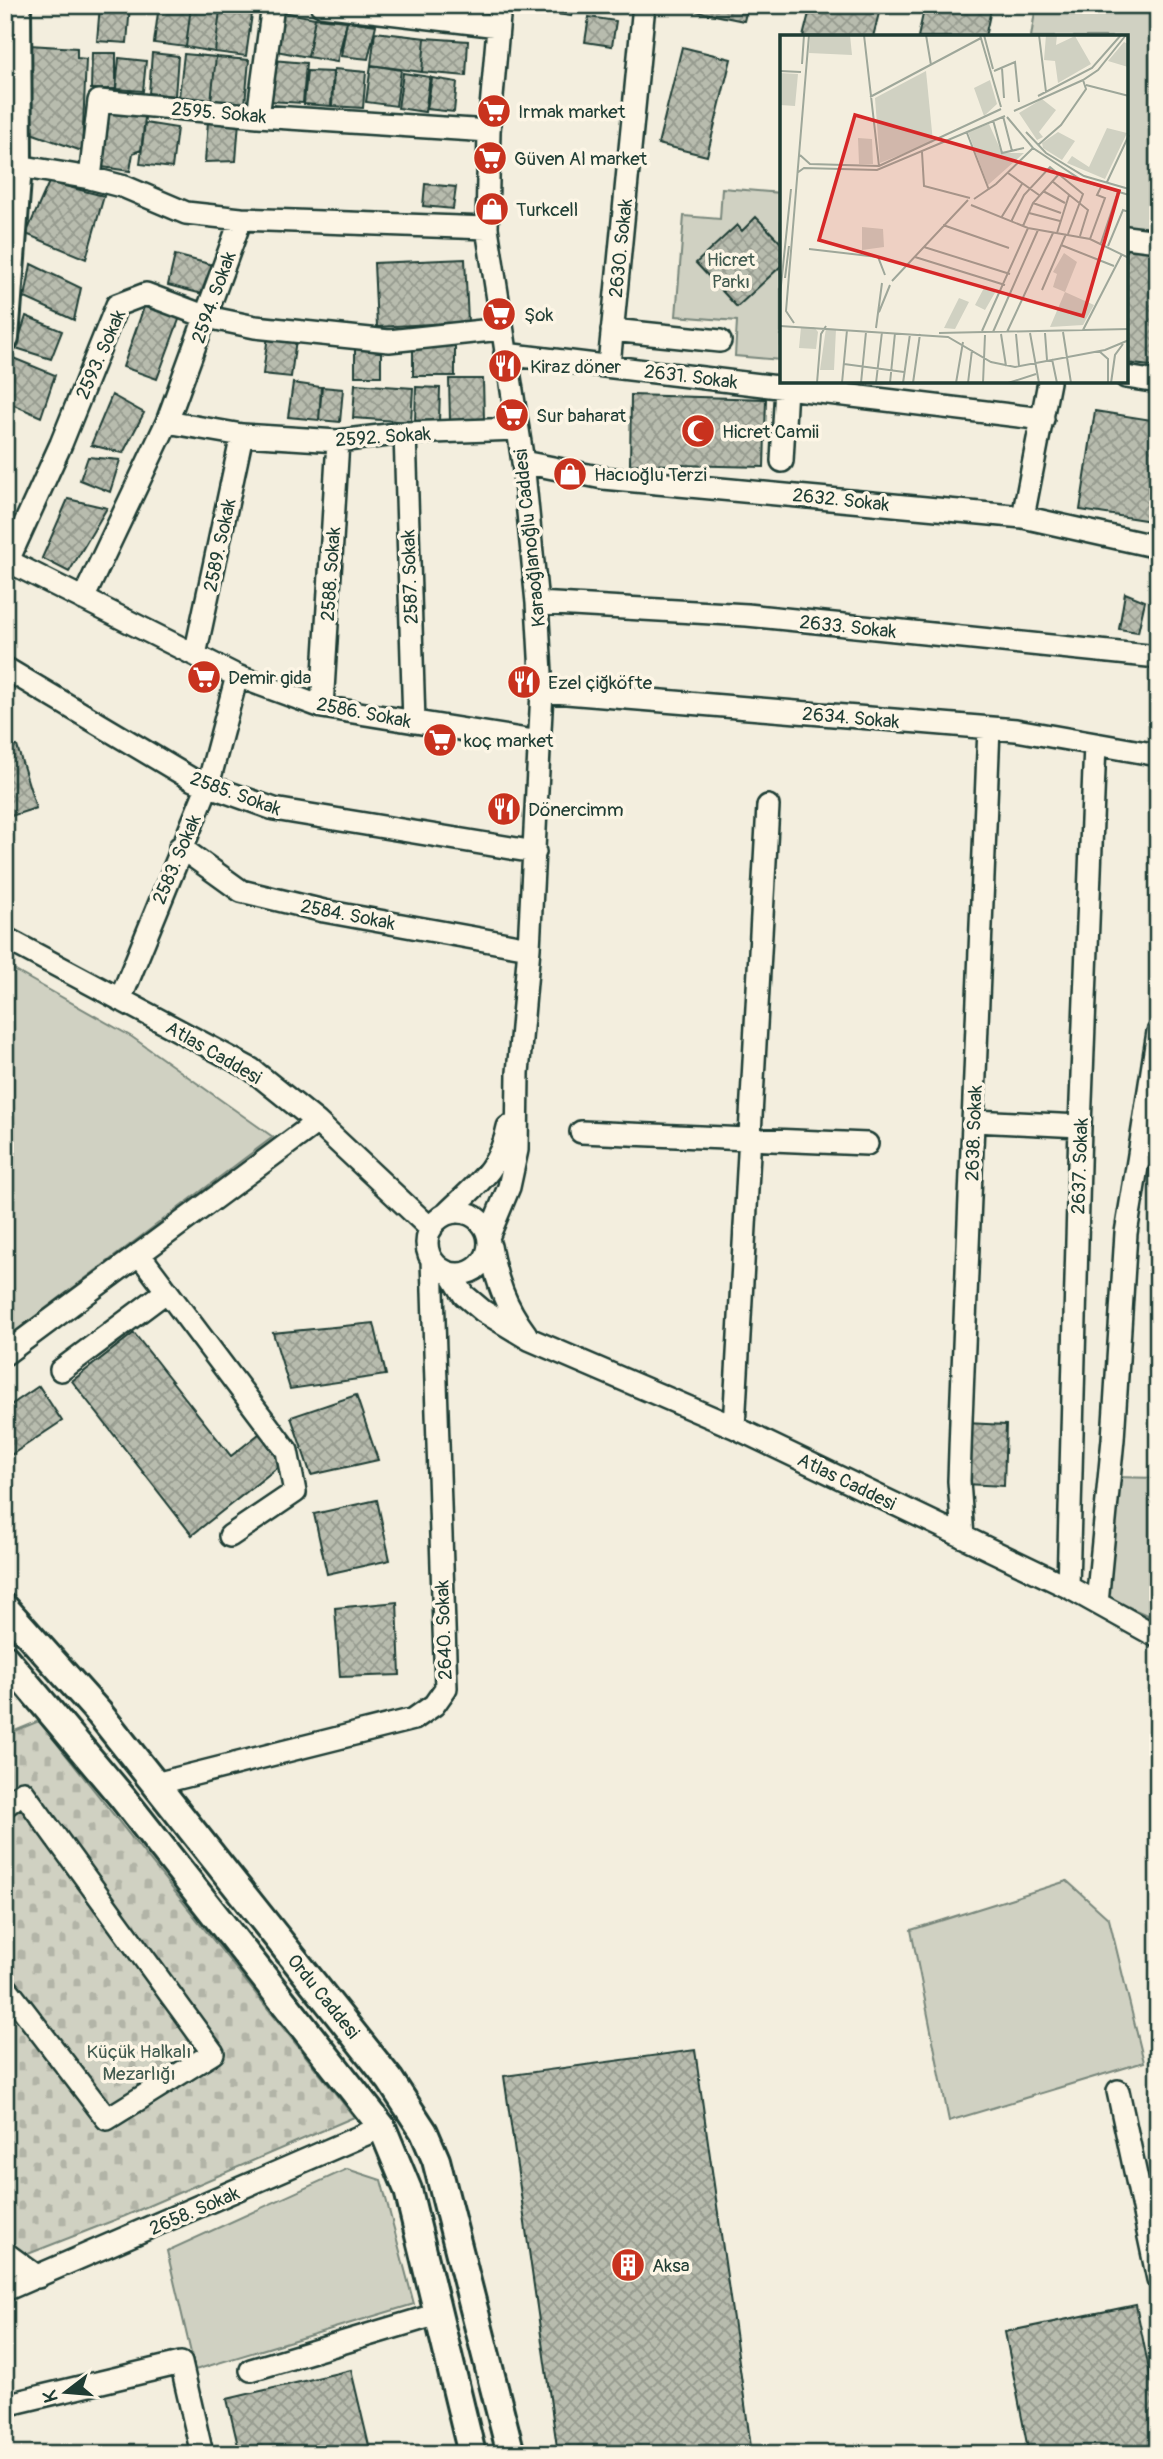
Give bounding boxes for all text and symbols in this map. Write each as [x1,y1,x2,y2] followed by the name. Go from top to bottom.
[780,35,1128,383] inset map
[475,92,513,130] supermarket icon: Irmak market
[170,97,267,129] street label: 2595. Sokak
[518,100,626,124] place label: Irmak market
[471,139,509,177] supermarket icon: Güven Al market
[514,147,648,171] place label: Güven Al market
[473,190,511,228] shop icon: Turkcell
[604,197,638,299] street label: 2630. Sokak
[516,198,578,222] place label: Turkcell
[186,248,242,347] street label: 2594. Sokak
[707,248,756,294] park label: Hicret Parkı
[480,295,518,333] supermarket icon: Şok
[524,303,553,327] place label: Şok
[71,306,131,403] street label: 2593. Sokak
[486,347,524,385] restaurant icon: Kiraz döner
[530,355,621,379] place label: Kiraz döner
[643,359,739,395] street label: 2631. Sokak
[493,396,531,434] supermarket icon: Sur baharat
[536,404,626,428] place label: Sur baharat
[679,412,717,450] mosque icon: Hicret Camii
[722,420,819,444] place label: Hicret Camii
[335,422,432,452] street label: 2592. Sokak
[509,448,551,628] street label: Karaoğlanoğlu Caddesi
[551,455,589,493] shop icon: Hacıoğlu Terzi
[594,463,707,487] place label: Hacıoğlu Terzi
[791,483,891,517] street label: 2632. Sokak
[198,496,242,594] street label: 2589. Sokak
[316,526,346,622] street label: 2588. Sokak
[396,529,424,625] street label: 2587. Sokak
[798,610,898,644] street label: 2633. Sokak
[185,658,223,696] supermarket icon: Demir gida
[505,663,543,701] restaurant icon: Ezel çiğköfte
[228,666,311,690] place label: Demir gida
[548,671,653,695] place label: Ezel çiğköfte
[314,692,413,734] street label: 2586. Sokak
[801,702,901,734] street label: 2634. Sokak
[421,721,459,759] supermarket icon: koç market
[464,729,554,753] place label: koç market
[187,766,284,821] street label: 2585. Sokak
[485,790,523,828] restaurant icon: Dönercimm
[528,798,624,822] place label: Dönercimm
[147,811,207,908] street label: 2583. Sokak
[299,894,397,936] street label: 2584. Sokak
[161,1016,266,1090] street label: Atlas Caddesi
[960,1085,988,1181] street label: 2638. Sokak
[1066,1117,1094,1215] street label: 2637. Sokak
[793,1448,900,1516] street label: Atlas Caddesi
[430,1580,458,1680] street label: 2640. Sokak
[282,1949,365,2044] street label: Ordu Caddesi
[87,2040,191,2086] park label: Küçük Halkalı Mezarlığı
[146,2181,243,2241] street label: 2658. Sokak
[609,2246,647,2284] building icon: Aksa
[652,2254,690,2278] place label: Aksa
[32,2358,102,2428] north arrow
[37,2387,64,2405] text: K

